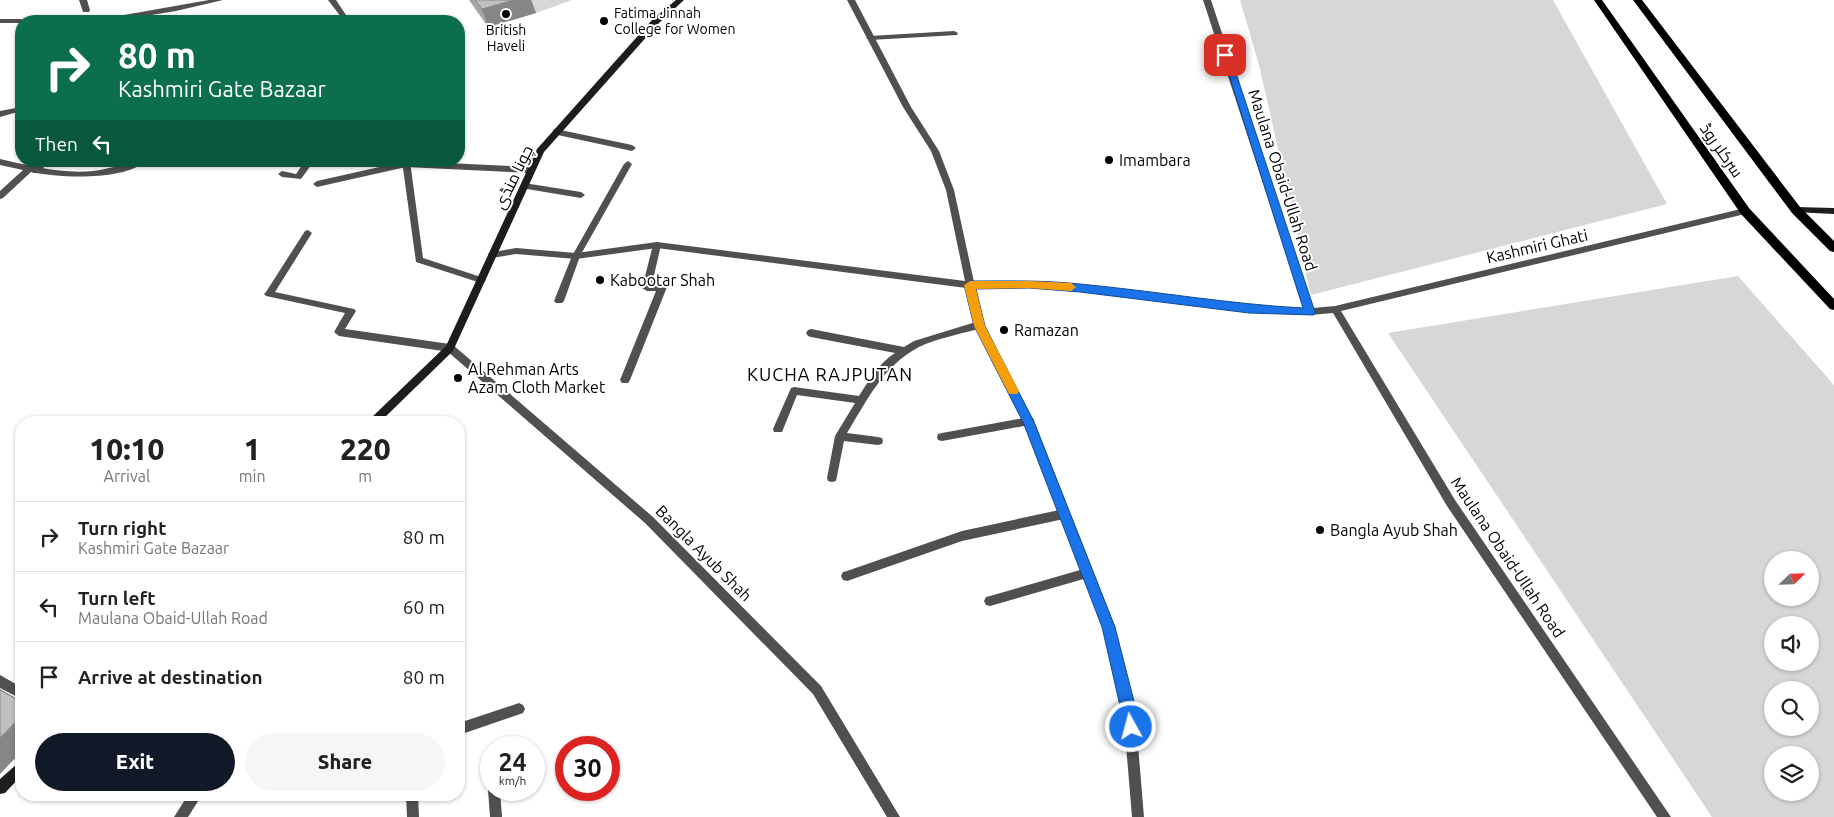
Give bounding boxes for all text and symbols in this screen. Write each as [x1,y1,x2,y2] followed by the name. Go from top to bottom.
[614,5,736,37] place label: Fatima Jinnah College for Women
[500,8,512,20] marker: British Haveli
[598,15,610,27] marker: Fatima Jinnah College for Women
[486,22,526,54] place label: British Haveli
[1204,34,1246,76] pin
[35,35,100,100] icon: right
[118,35,196,75] text: 80 m
[1211,41,1239,69] icon: arrive
[118,76,326,101] text: Kashmiri Gate Bazaar
[1245,87,1321,273] street label: Maulana Obaid-Ullah Road
[1696,120,1747,181] street label: سرکلر روڈ
[88,130,116,158] icon: left
[35,133,78,155] text: Then
[490,142,539,213] street label: چونا منڈی
[1119,151,1191,169] place label: Imambara
[1103,154,1115,166] marker: Imambara
[1485,226,1589,266] street label: Kashmiri Ghati
[610,271,715,289] place label: Kabootar Shah
[594,274,606,286] marker: Kabootar Shah
[1014,321,1079,339] place label: Ramazan
[998,324,1010,336] marker: Ramazan
[468,360,606,396] place label: Al Rehman Arts Azam Cloth Market
[747,364,913,384] district label: KUCHA RAJPUTAN
[452,372,464,384] marker: Al Rehman Arts Azam Cloth Market
[89,432,164,466] text: 10:10
[244,432,261,466] text: 1
[340,432,391,466] text: 220
[104,467,150,485] text: Arrival
[239,467,266,485] text: min
[358,467,372,485] text: m
[1447,473,1569,641] street label: Maulana Obaid-Ullah Road
[652,501,756,605] street label: Bangla Ayub Shah
[78,517,166,539] text: Turn right
[1330,521,1458,539] place label: Bangla Ayub Shah
[35,523,63,551] icon: right
[1314,524,1326,536] marker: Bangla Ayub Shah
[403,526,445,548] text: 80 m
[78,539,229,557] text: Kashmiri Gate Bazaar
[1764,551,1819,606] north arrow
[1764,551,1819,801] map controls
[78,587,156,609] text: Turn left
[35,593,63,621] icon: left
[403,596,445,618] text: 60 m
[78,609,268,627] text: Maulana Obaid-Ullah Road
[1764,616,1819,671] button: sound
[35,663,63,691] icon: arrive
[78,666,263,688] text: Arrive at destination
[403,666,445,688] text: 80 m
[1764,681,1819,736] button: search
[1104,700,1156,752] position arrow
[35,733,235,791] button: Exit
[245,733,445,791] button: Share
[555,736,620,801] speed limit sign: 30
[1764,746,1819,801] button: layers
[498,748,527,776] text: 24
[499,774,526,787] text: km/h

